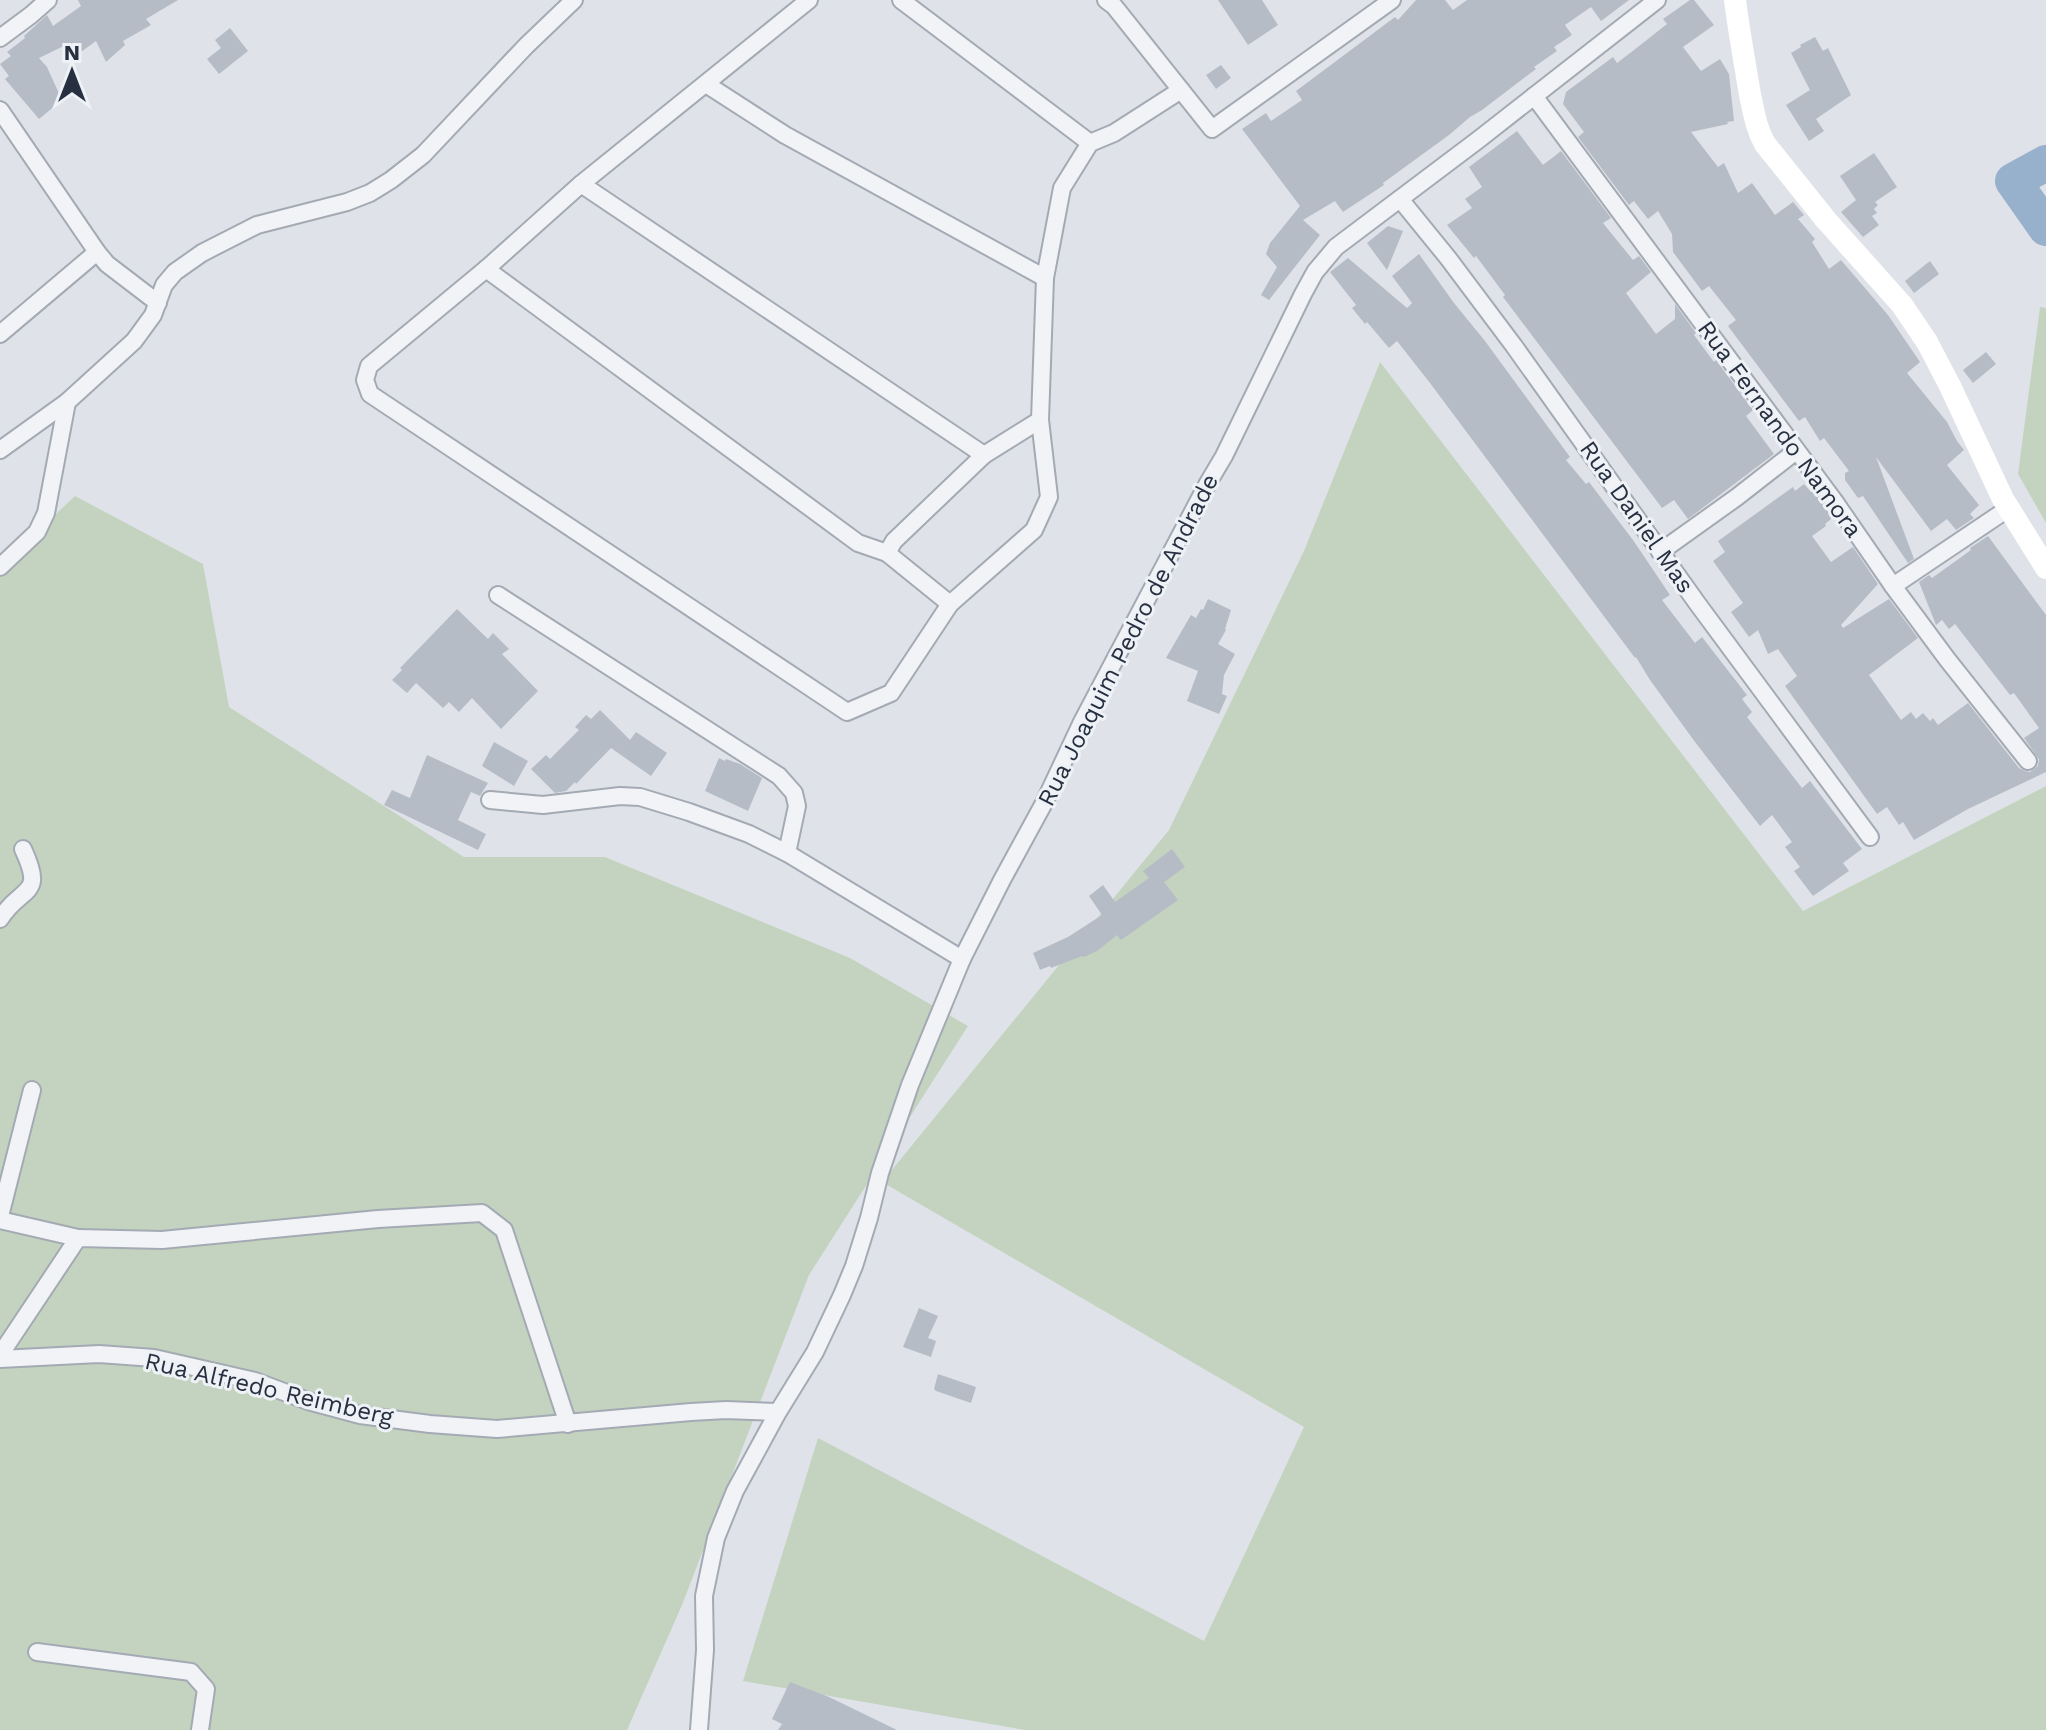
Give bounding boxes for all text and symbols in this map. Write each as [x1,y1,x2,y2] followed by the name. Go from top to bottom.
[32,32,112,112] north arrow
[64,40,80,65] text: N
[1692,315,1868,543] street label: Rua Fernando Namora
[1574,436,1700,598] street label: Rua Daniel Mas
[1032,469,1224,811] street label: Rua Joaquim Pedro de Andrade
[142,1347,396,1431] street label: Rua Alfredo Reimberg

